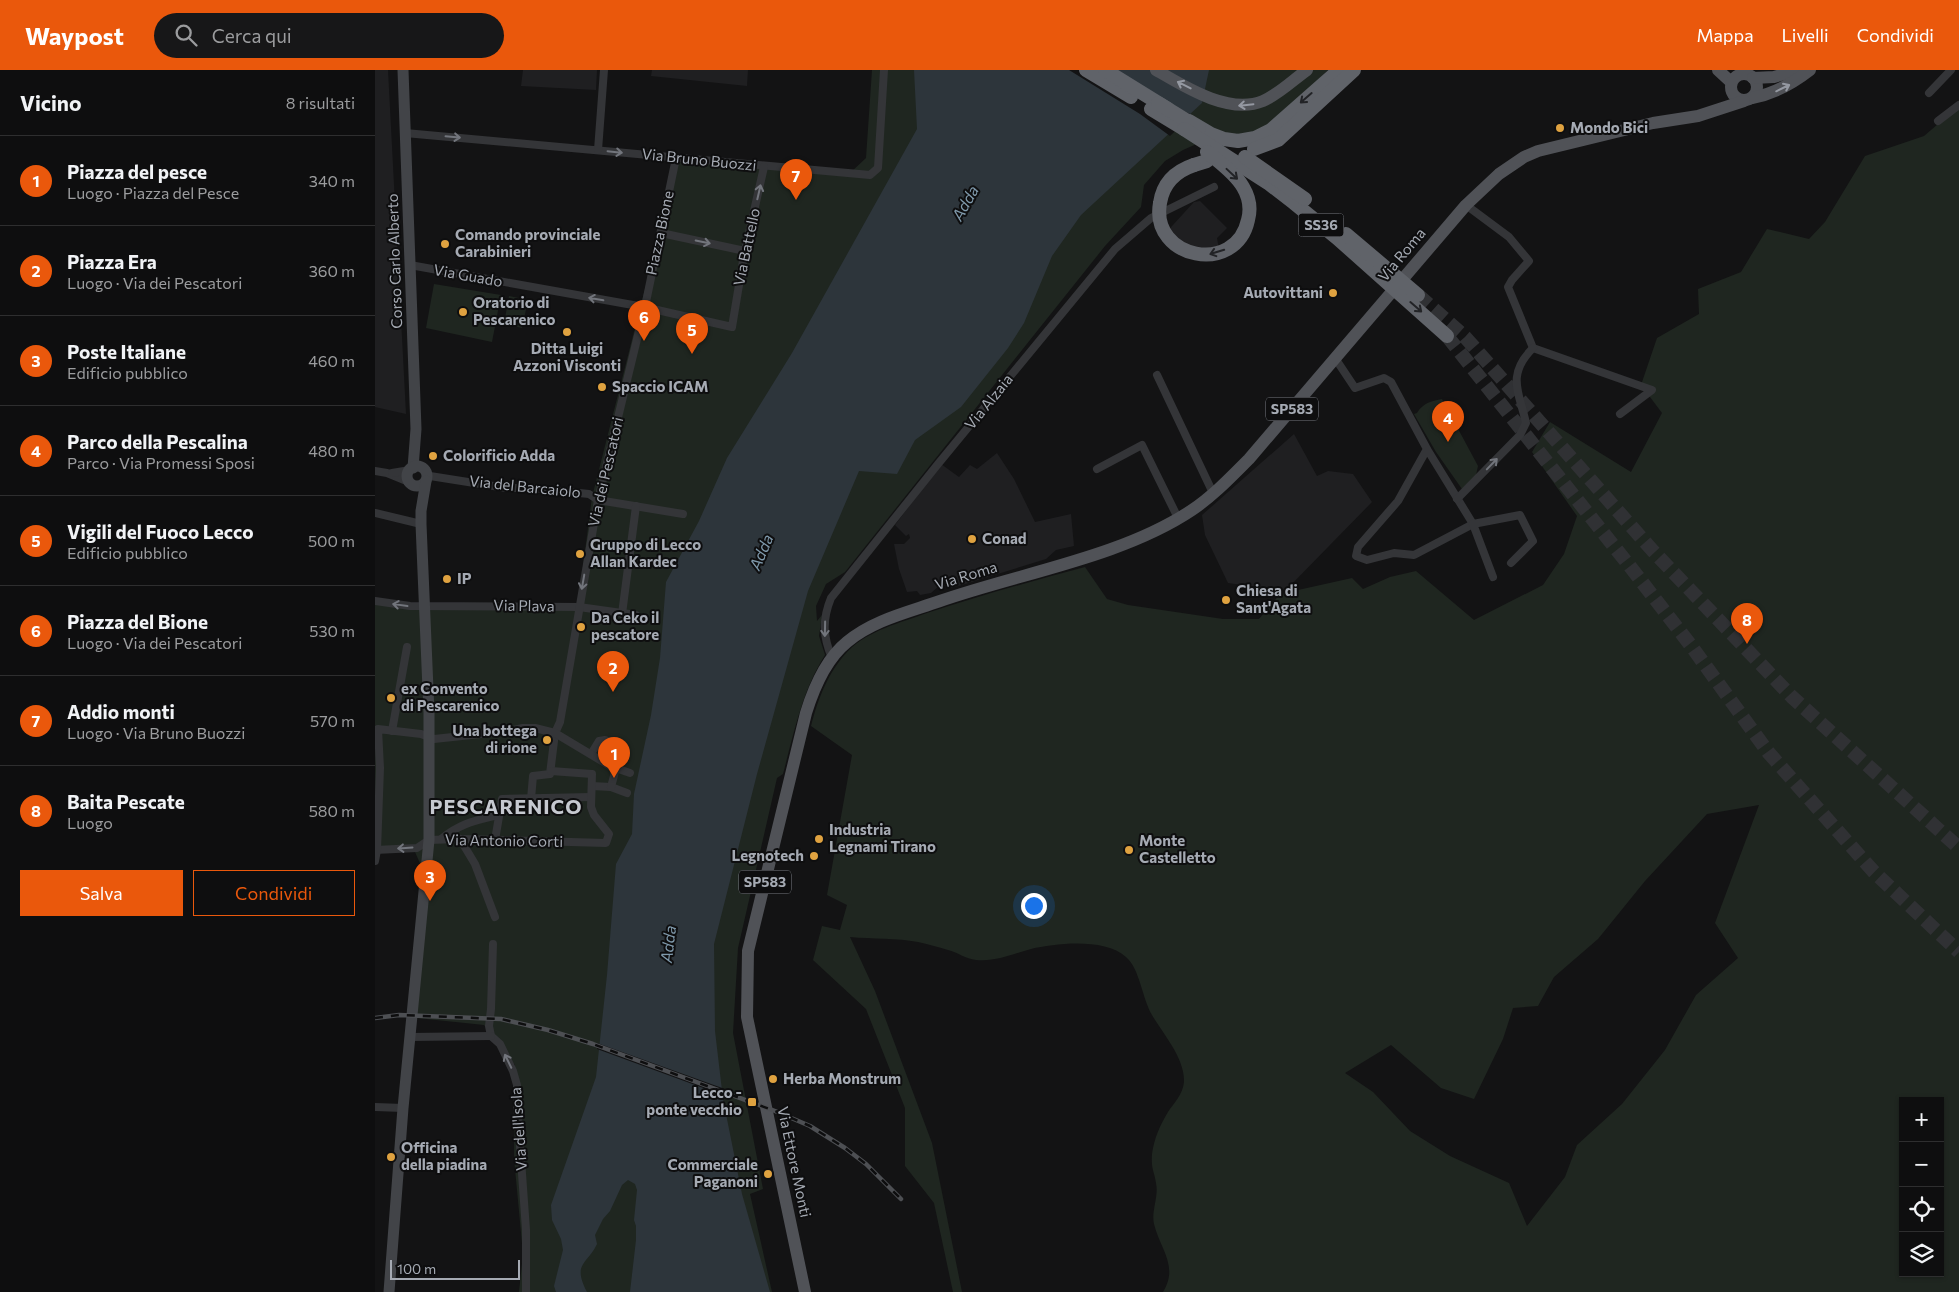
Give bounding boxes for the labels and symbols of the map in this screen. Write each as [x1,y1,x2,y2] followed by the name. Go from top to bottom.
[1177,80,1192,89] one-way arrow
[1775,83,1790,93] one-way arrow
[1300,93,1313,104] one-way arrow
[1238,100,1254,110] one-way arrow
[1570,118,1648,136] place label: Mondo Bici
[1554,122,1566,134] marker: Mondo Bici
[445,133,461,142] one-way arrow
[641,144,757,174] street label: Via Bruno Buozzi
[607,147,623,157] one-way arrow
[780,159,812,200] pin: 7
[1225,168,1238,180] one-way arrow
[947,182,982,225] water label: Adda
[755,184,764,200] one-way arrow
[641,189,677,277] street label: Piazza Bione
[383,193,405,329] street label: Corso Carlo Alberto
[729,206,763,287] street label: Via Battello
[1299,214,1343,236] road number: SS36
[1374,224,1429,285] street label: Via Roma
[455,225,600,260] place label: Comando provinciale Carabinieri
[439,238,451,250] marker: Comando provinciale Carabinieri
[695,238,711,247] one-way arrow
[1209,248,1225,258] one-way arrow
[432,260,504,290] street label: Via Guado
[1243,283,1323,301] place label: Autovittani
[1327,287,1339,299] marker: Autovittani
[473,293,556,328] place label: Oratorio di Pescarenico
[589,293,605,303] one-way arrow
[628,300,660,341] pin: 6
[1409,302,1422,313] one-way arrow
[457,306,469,318] marker: Oratorio di Pescarenico
[676,313,708,354] pin: 5
[561,326,573,338] marker: Ditta Luigi Azzoni Visconti
[513,339,621,374] place label: Ditta Luigi Azzoni Visconti
[960,370,1016,433] street label: Via Alzaia
[612,377,709,395] place label: Spaccio ICAM
[596,381,608,393] marker: Spaccio ICAM
[1266,398,1318,420] road number: SP583
[1432,401,1464,442] pin: 4
[584,415,626,528] street label: Via dei Pescatori
[443,446,555,464] place label: Colorificio Adda
[427,450,439,462] marker: Colorificio Adda
[1485,458,1498,470] one-way arrow
[468,471,582,501] street label: Via del Barcaiolo
[982,529,1027,547] place label: Conad
[744,531,777,574] water label: Adda
[966,533,978,545] marker: Conad
[590,535,701,570] place label: Gruppo di Lecco Allan Kardec
[574,548,586,560] marker: Gruppo di Lecco Allan Kardec
[932,557,999,593] street label: Via Roma
[457,569,472,587] place label: IP
[441,573,453,585] marker: IP
[578,574,588,590] one-way arrow
[1236,581,1311,616] place label: Chiesa di Sant'Agata
[1220,594,1232,606] marker: Chiesa di Sant'Agata
[493,595,555,615] street label: Via Plava
[392,600,408,610] one-way arrow
[1731,603,1763,644] pin: 8
[591,608,659,643] place label: Da Ceko il pescatore
[820,620,829,636] one-way arrow
[575,621,587,633] marker: Da Ceko il pescatore
[597,651,629,692] pin: 2
[401,679,499,714] place label: ex Convento di Pescarenico
[385,692,397,704] marker: ex Convento di Pescarenico
[452,721,537,756] place label: Una bottega di rione
[541,734,553,746] marker: Una bottega di rione
[598,737,630,778] pin: 1
[430,794,582,818] district label: PESCARENICO
[829,820,936,855] place label: Industria Legnami Tirano
[445,830,563,850] street label: Via Antonio Corti
[1139,831,1216,866] place label: Monte Castelletto
[813,833,825,845] marker: Industria Legnami Tirano
[397,844,413,853] one-way arrow
[1123,844,1135,856] marker: Monte Castelletto
[731,846,804,864] place label: Legnotech
[808,850,820,862] marker: Legnotech
[414,860,446,901] pin: 3
[739,870,791,894] road number: SP583
[1021,893,1047,919] your location
[656,924,679,965] water label: Adda
[503,1054,512,1069] one-way arrow
[783,1069,901,1087] place label: Herba Monstrum
[767,1073,779,1085] marker: Herba Monstrum
[646,1083,742,1118] place label: Lecco - ponte vecchio
[506,1087,530,1171] street label: Via dell'Isola
[746,1096,758,1108] marker: Lecco - ponte vecchio
[774,1105,816,1219] street label: Via Ettore Monti
[401,1138,487,1173] place label: Officina della piadina
[385,1151,397,1163] marker: Officina della piadina
[667,1155,758,1190] place label: Commerciale Paganoni
[762,1168,774,1180] marker: Commerciale Paganoni
[390,1257,520,1280] scale bar

